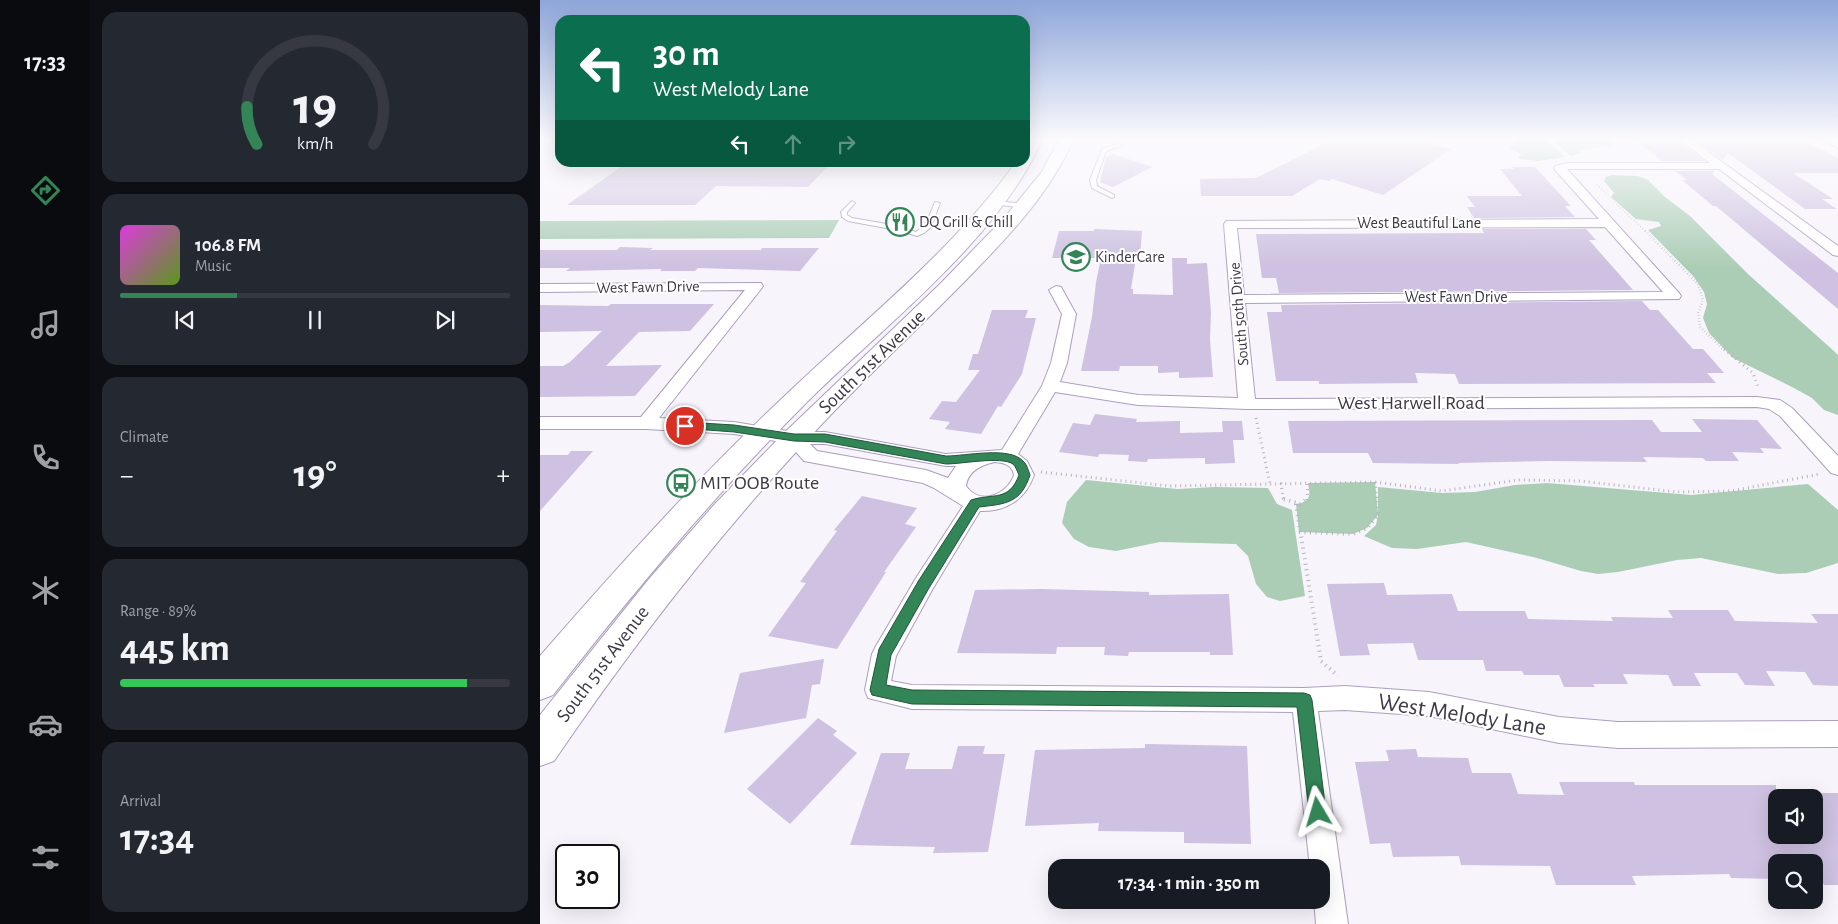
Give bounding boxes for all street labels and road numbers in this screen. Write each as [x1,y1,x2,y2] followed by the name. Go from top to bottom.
[1357,215,1481,231] street label: West Beautiful Lane
[1227,262,1251,366] street label: South 50th Drive
[596,278,700,296] street label: West Fawn Drive
[1404,289,1508,305] street label: West Fawn Drive
[815,306,929,418] street label: South 51st Avenue
[1337,393,1485,413] street label: West Harwell Road
[553,602,653,726] street label: South 51st Avenue
[1376,690,1548,740] street label: West Melody Lane

